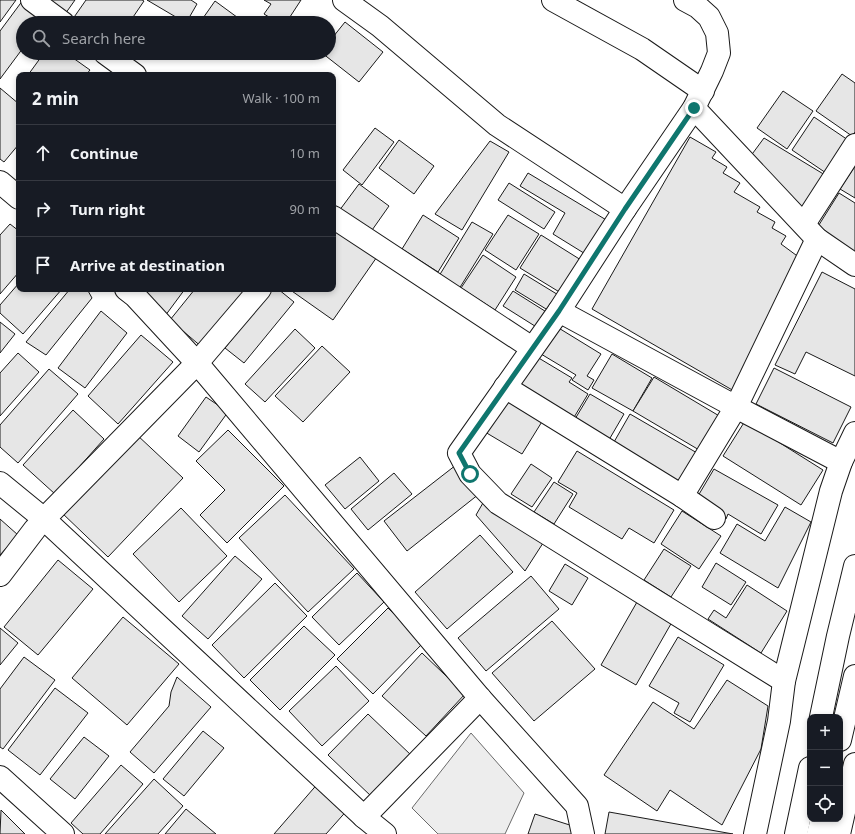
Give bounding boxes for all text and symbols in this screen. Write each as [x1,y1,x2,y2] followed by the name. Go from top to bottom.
[16,16,336,60] search box
[30,27,52,49] icon: search
[62,28,145,48] text: Search here
[32,87,79,110] text: 2 min
[242,89,320,107] text: Walk · 100 m
[685,99,703,117] route end
[32,142,54,164] icon: ahead
[70,143,138,163] text: Continue
[290,144,320,162] text: 10 m
[32,198,54,220] icon: right
[70,199,145,219] text: Turn right
[290,200,320,218] text: 90 m
[32,254,54,276] icon: arrive
[70,255,225,275] text: Arrive at destination
[461,465,479,483] route start
[807,714,843,822] map controls
[807,714,843,750] button: +
[807,750,843,786] button: −
[807,786,843,822] button: locate

